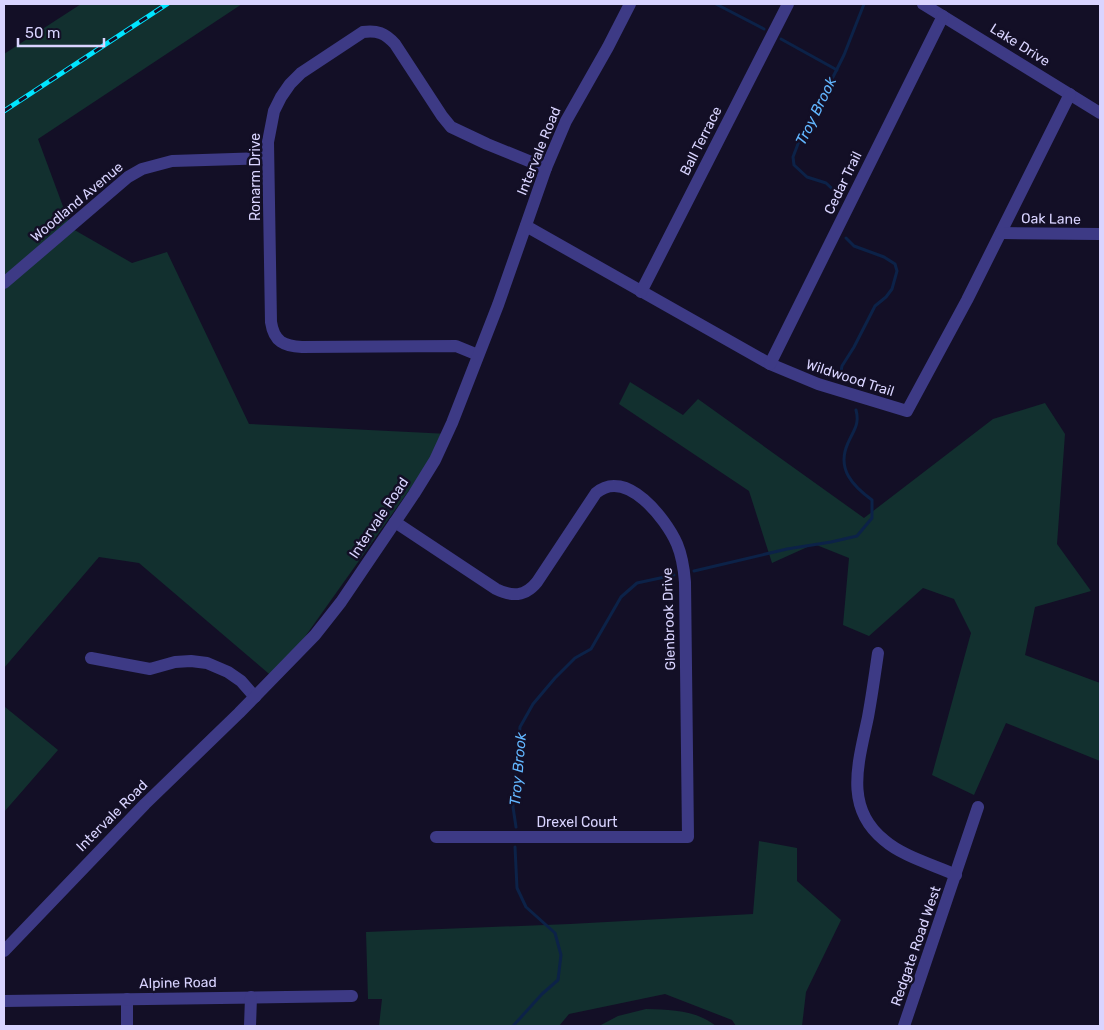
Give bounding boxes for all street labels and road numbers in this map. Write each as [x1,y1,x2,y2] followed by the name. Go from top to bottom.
[987,20,1053,70] street label: Lake Drive
[676,103,726,178] street label: Ball Terrace
[514,104,564,198] street label: Intervale Road
[247,133,264,221] street label: Ronarm Drive
[820,149,866,217] street label: Cedar Trail
[27,158,127,246] street label: Woodland Avenue
[1021,210,1081,228] street label: Oak Lane
[804,356,896,400] street label: Wildwood Trail
[346,474,412,562] street label: Intervale Road
[659,567,679,671] street label: Glenbrook Drive
[73,777,151,855] street label: Intervale Road
[536,814,618,831] street label: Drexel Court
[887,883,945,1008] street label: Redgate Road West
[139,974,217,992] street label: Alpine Road

